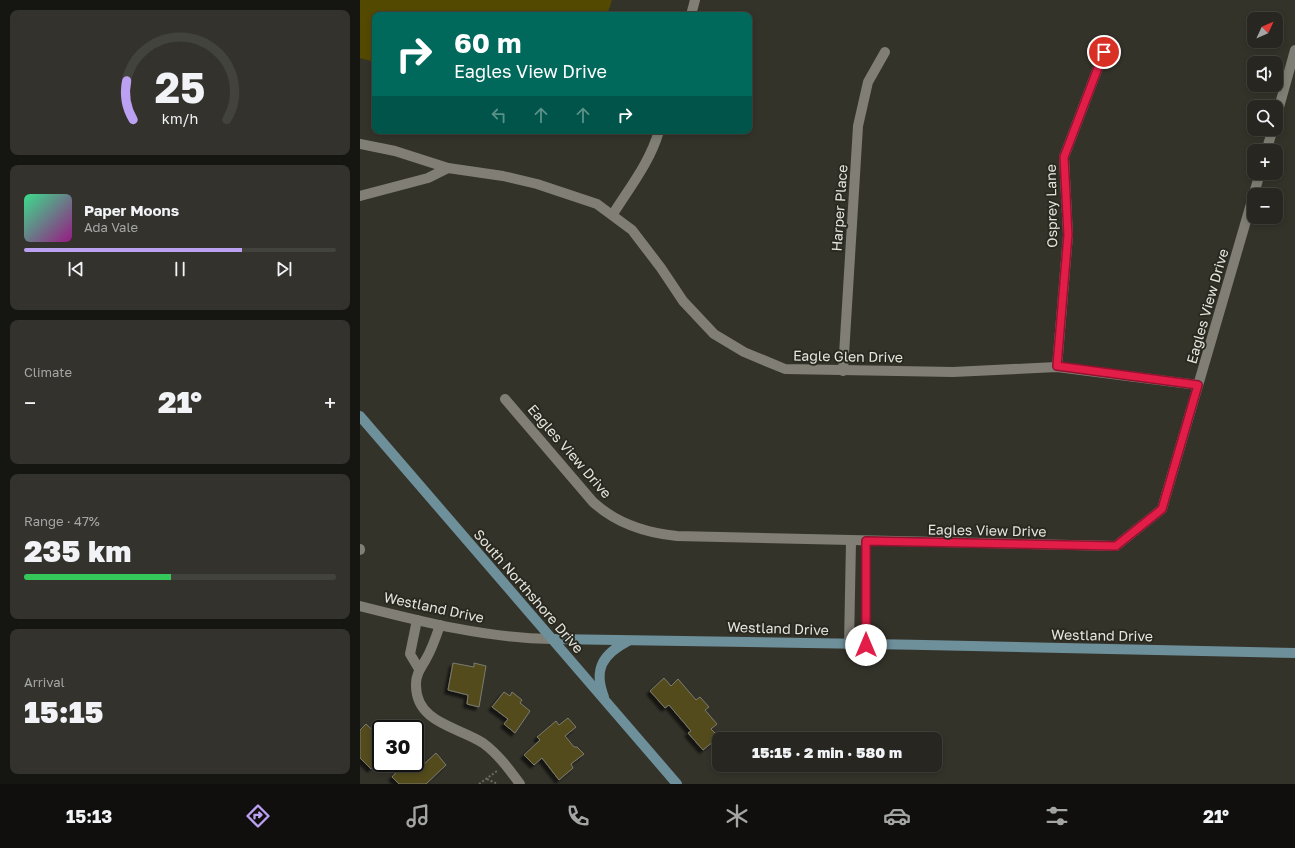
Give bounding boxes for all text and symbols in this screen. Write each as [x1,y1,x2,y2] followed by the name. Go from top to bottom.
[1247,12,1283,48] north arrow
[1247,12,1283,224] map controls
[454,26,521,59] text: 60 m
[388,28,440,80] icon: right
[1087,35,1121,69] pin
[1093,41,1115,63] icon: arrive
[1247,56,1283,92] button: sound
[454,60,607,82] text: Eagles View Drive
[155,62,205,112] text: 25
[1247,100,1283,136] button: search
[488,104,510,126] icon: left
[530,104,552,126] icon: ahead
[572,104,594,126] icon: ahead
[614,104,636,126] icon: right
[162,110,198,127] text: km/h
[1247,144,1283,180] button: +
[827,164,851,252] street label: Harper Place
[1042,164,1060,248] street label: Osprey Lane
[1247,188,1283,224] button: −
[84,201,179,219] text: Paper Moons
[84,219,138,235] text: Ada Vale
[1182,246,1232,366] street label: Eagles View Drive
[65,258,87,280] icon: previous
[169,258,191,280] icon: pause
[273,258,295,280] icon: next
[793,347,903,365] street label: Eagle Glen Drive
[24,364,72,380] text: Climate
[158,384,202,420] text: 21°
[24,389,36,416] text: −
[324,389,336,416] text: +
[525,401,615,501] street label: Eagles View Drive
[24,513,100,529] text: Range · 47%
[927,520,1047,540] street label: Eagles View Drive
[471,526,587,656] street label: South Northshore Drive
[24,533,131,569] text: 235 km
[382,588,486,626] street label: Westland Drive
[727,618,829,638] street label: Westland Drive
[845,624,887,666] position arrow
[1051,626,1153,644] street label: Westland Drive
[24,674,65,690] text: Arrival
[24,694,103,730] text: 15:15
[372,720,424,772] speed limit sign: 30
[752,743,902,761] text: 15:15 · 2 min · 580 m
[244,802,272,830] icon: directions
[404,802,432,830] icon: music
[564,802,592,830] icon: phone
[723,802,751,830] icon: climate
[883,802,911,830] icon: car
[1043,802,1071,830] icon: filters
[66,805,112,827] text: 15:13
[1203,805,1229,827] text: 21°

